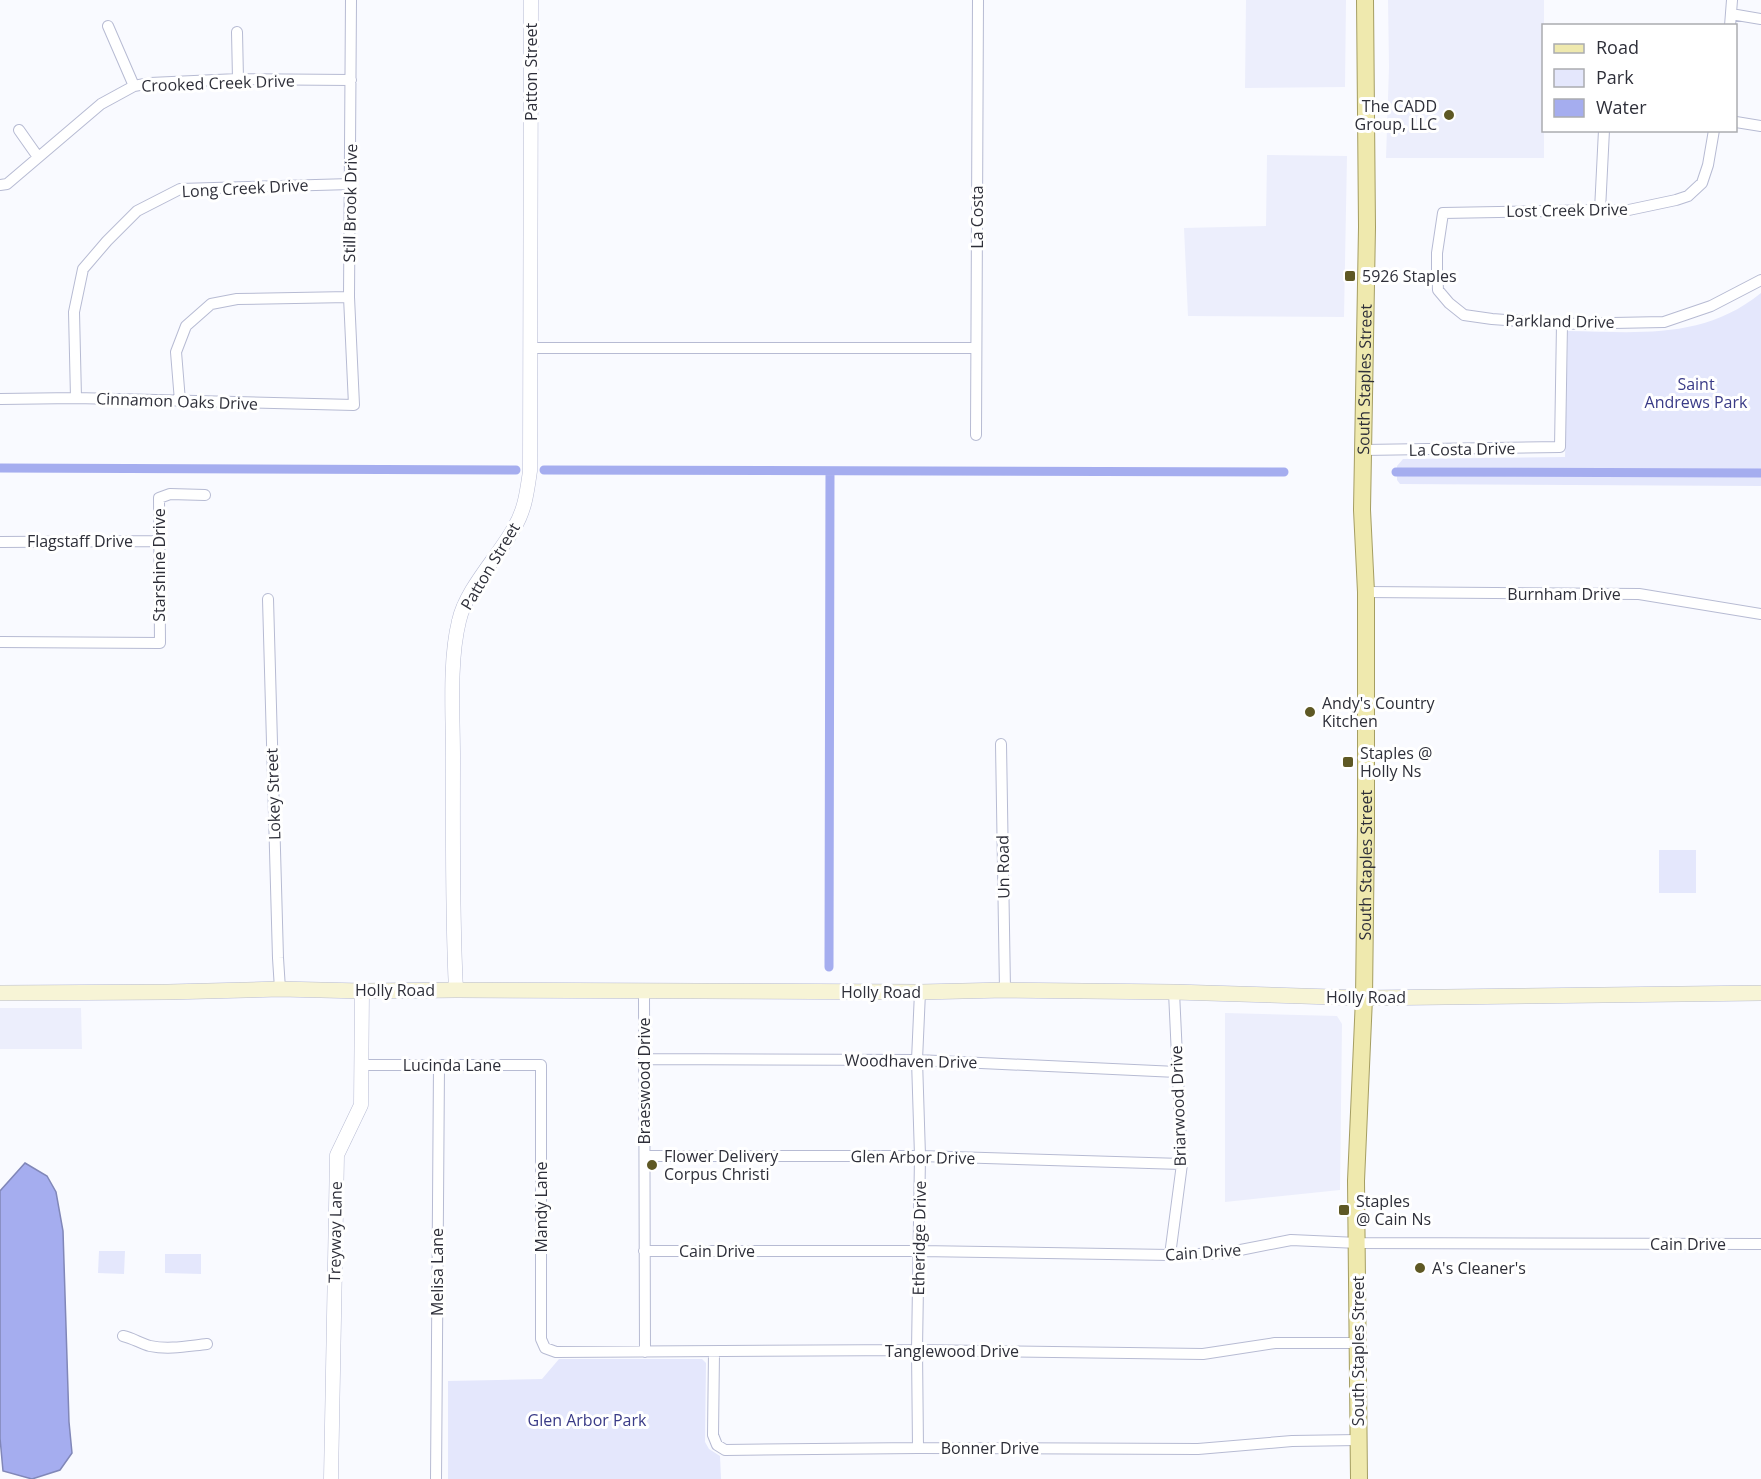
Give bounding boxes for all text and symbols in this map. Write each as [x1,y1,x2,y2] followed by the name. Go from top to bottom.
[520,23,542,121] street label: Patton Street
[1542,24,1737,132] legend
[1596,35,1639,59] text: Road
[1596,65,1634,89] text: Park
[141,69,295,97] street label: Crooked Creek Drive
[1355,95,1437,135] place label: The CADD Group, LLC
[1596,95,1647,119] text: Water
[1442,108,1456,122] marker: The CADD Group, LLC
[338,144,362,262] street label: Still Brook Drive
[181,174,309,202] street label: Long Creek Drive
[966,185,988,249] street label: La Costa
[1506,198,1628,222] street label: Lost Creek Drive
[1362,265,1457,287] place label: 5926 Staples
[1343,269,1357,283] marker: 5926 Staples
[1352,304,1377,455] street label: South Staples Street
[1505,309,1615,333] street label: Parkland Drive
[1645,373,1748,413] park label: Saint Andrews Park
[96,387,258,415] street label: Cinnamon Oaks Drive
[1408,437,1516,461] street label: La Costa Drive
[148,508,170,622] street label: Starshine Drive
[455,518,525,614] street label: Patton Street
[27,530,133,552] street label: Flagstaff Drive
[1507,583,1621,605] street label: Burnham Drive
[1322,692,1436,732] place label: Andy's Country Kitchen
[1303,705,1317,719] marker: Andy's Country Kitchen
[1360,742,1432,782] place label: Staples @ Holly Ns
[260,747,286,840] street label: Lokey Street
[1341,755,1355,769] marker: Staples @ Holly Ns
[1354,790,1377,941] street label: South Staples Street
[991,835,1015,899] street label: Un Road
[355,979,435,1001] street label: Holly Road
[841,981,921,1003] street label: Holly Road
[1326,986,1406,1008] street label: Holly Road
[633,1017,655,1145] street label: Braeswood Drive
[1165,1045,1191,1167] street label: Briarwood Drive
[845,1049,978,1073] street label: Woodhaven Drive
[403,1054,501,1076] street label: Lucinda Lane
[664,1145,779,1185] place label: Flower Delivery Corpus Christi
[851,1145,975,1169] street label: Glen Arbor Drive
[645,1158,659,1172] marker: Flower Delivery Corpus Christi
[530,1161,552,1253] street label: Mandy Lane
[907,1180,931,1296] street label: Etheridge Drive
[323,1181,347,1283] street label: Treyway Lane
[1356,1190,1431,1230] place label: Staples @ Cain Ns
[1337,1203,1351,1217] marker: Staples @ Cain Ns
[426,1228,448,1316] street label: Melisa Lane
[1650,1233,1726,1255] street label: Cain Drive
[1164,1238,1242,1266] street label: Cain Drive
[679,1240,755,1262] street label: Cain Drive
[1432,1257,1526,1279] place label: A's Cleaner's
[1413,1261,1427,1275] marker: A's Cleaner's
[1347,1275,1369,1426] street label: South Staples Street
[885,1340,1019,1362] street label: Tanglewood Drive
[528,1409,647,1431] park label: Glen Arbor Park
[941,1437,1039,1459] street label: Bonner Drive

